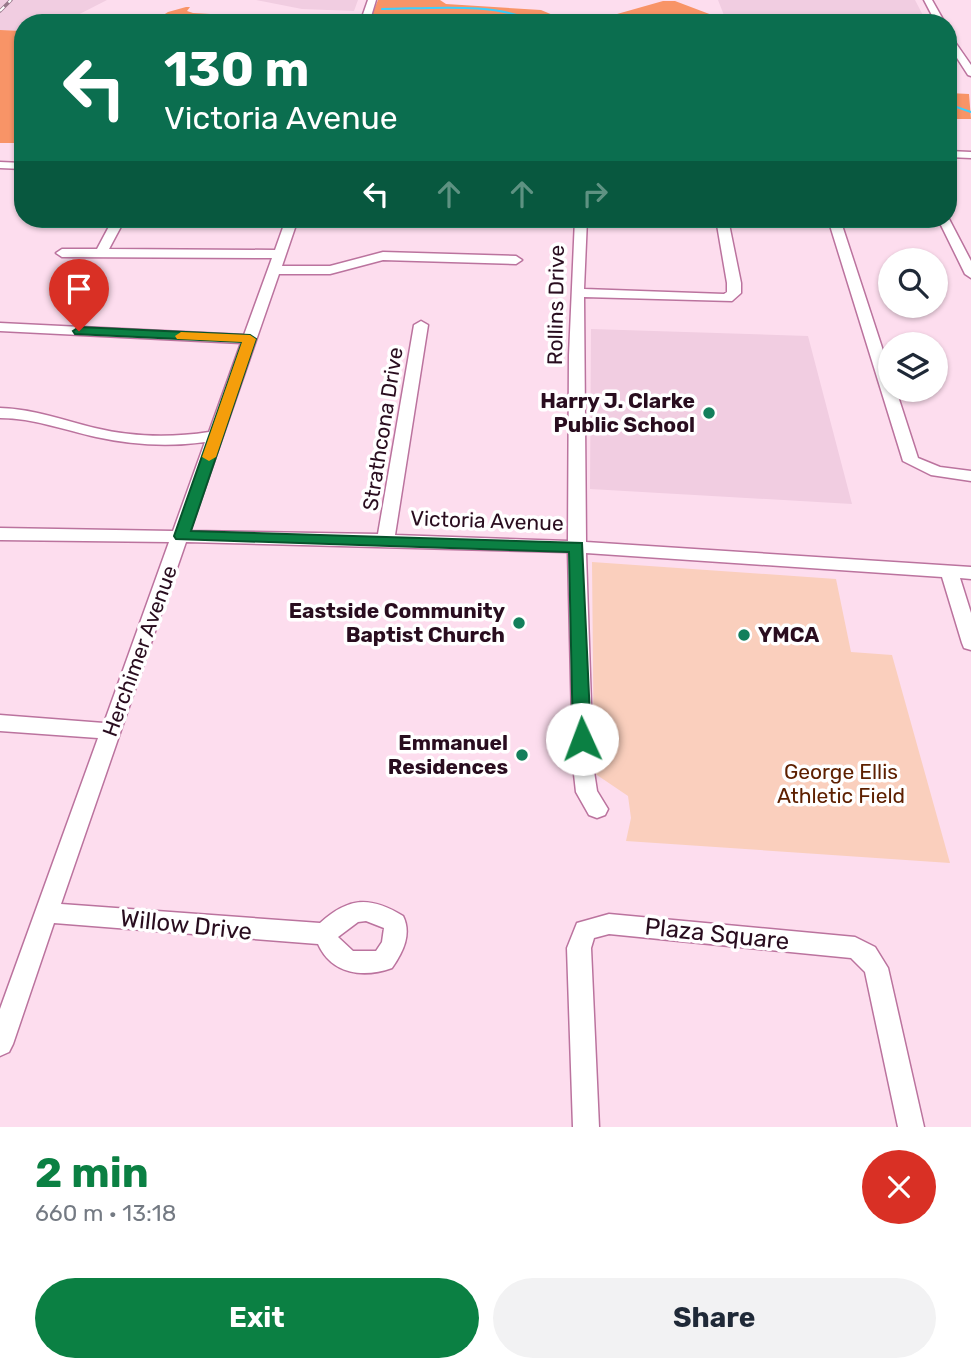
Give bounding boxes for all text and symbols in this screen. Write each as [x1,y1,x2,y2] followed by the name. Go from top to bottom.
[164,40,309,98] text: 130 m
[49,42,140,133] icon: left
[164,99,398,137] text: Victoria Avenue
[357,175,395,213] icon: left
[430,175,468,213] icon: ahead
[503,175,541,213] icon: ahead
[576,175,614,213] icon: right
[542,245,569,365] street label: Rollins Drive
[878,248,948,402] map controls
[878,248,948,318] button: search
[49,259,109,331] pin
[60,270,98,308] icon: arrive
[878,332,948,402] button: layers
[357,345,408,512] street label: Strathcona Drive
[540,388,695,437] place label: Harry J. Clarke Public School
[701,405,717,421] marker: Harry J. Clarke Public School
[410,505,564,536] street label: Victoria Avenue
[97,562,182,740] street label: Herchimer Avenue
[289,598,505,647] place label: Eastside Community Baptist Church
[511,615,527,631] marker: Eastside Community Baptist Church
[758,622,819,647] place label: YMCA
[736,627,752,643] marker: YMCA
[545,702,619,776] position arrow
[388,730,508,779] place label: Emmanuel Residences
[514,747,530,763] marker: Emmanuel Residences
[777,759,905,808] park label: George Ellis Athletic Field
[119,904,253,946] street label: Willow Drive
[643,912,791,956] street label: Plaza Square
[35,1148,149,1198] text: 2 min
[862,1150,936,1224] button: close
[35,1199,176,1227] text: 660 m · 13:18
[35,1278,479,1358] button: Exit
[493,1278,936,1358] button: Share

